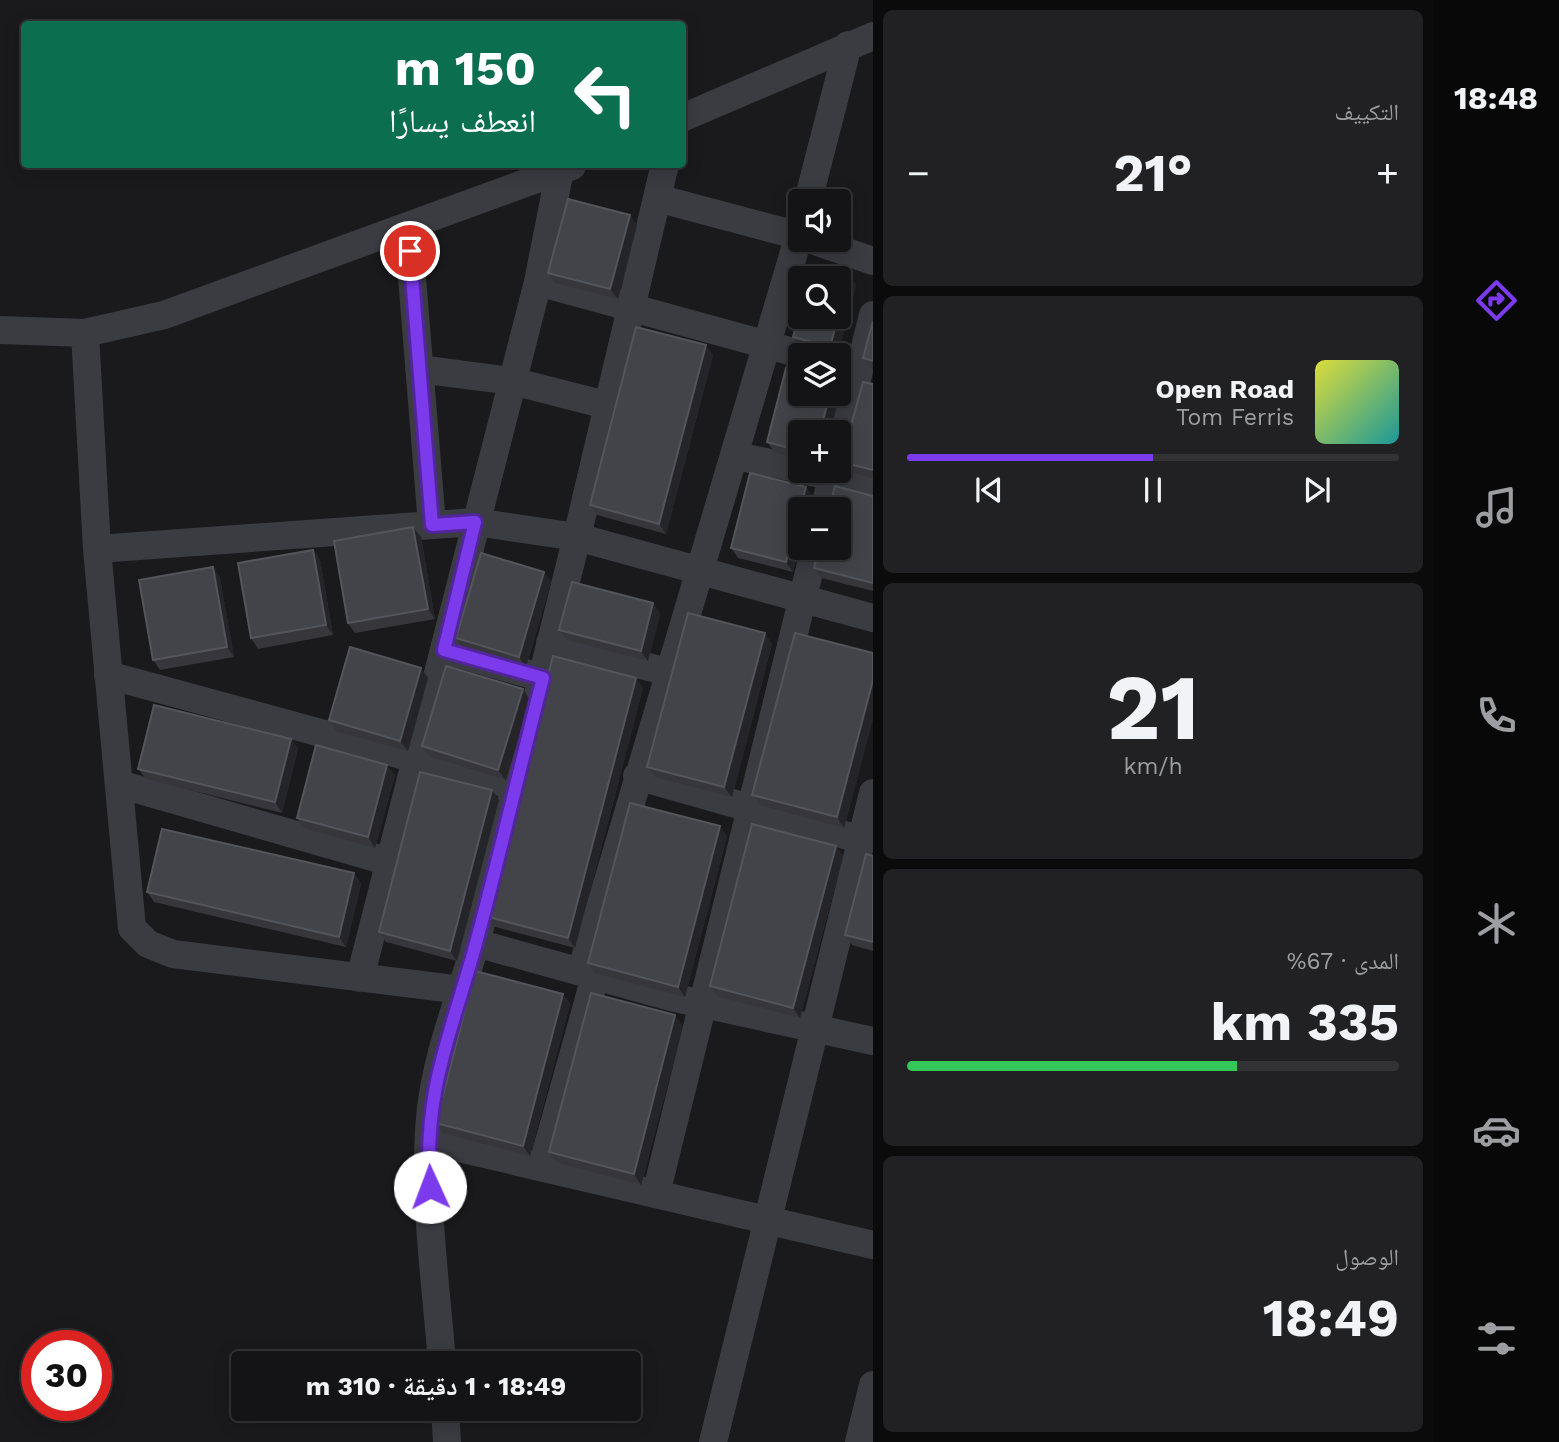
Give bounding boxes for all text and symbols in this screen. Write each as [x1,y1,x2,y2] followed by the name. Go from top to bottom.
[395,39,536,97] text: 150 m
[560,49,651,140] icon: left
[1454,79,1538,117] text: 18:48
[1334,99,1399,126] text: التكييف
[389,102,536,140] text: انعطف يسارًا
[1113,143,1193,204] text: 21°
[907,151,930,195] text: −
[1376,151,1399,195] text: +
[788,189,851,560] map controls
[788,189,851,252] button: sound
[380,221,440,281] pin
[391,232,429,270] icon: arrive
[788,266,851,329] button: search
[1472,276,1521,325] icon: directions
[788,343,851,406] button: layers
[1156,374,1294,404] text: Open Road
[1176,404,1294,431] text: Tom Ferris
[788,420,851,483] button: +
[970,471,1008,509] icon: previous
[1134,471,1172,509] icon: pause
[1298,471,1336,509] icon: next
[1472,483,1521,532] icon: music
[788,497,851,560] button: −
[1106,654,1200,761] text: 21
[1472,691,1521,740] icon: phone
[1123,753,1183,780] text: km/h
[1472,899,1521,948] icon: climate
[1287,948,1399,975] text: المدى · 67%
[1211,992,1399,1053] text: 335 km
[1472,1106,1521,1155] icon: car
[393,1150,467,1224] position arrow
[1335,1244,1399,1271] text: الوصول
[1263,1288,1399,1349] text: 18:49
[1472,1314,1521,1363] icon: filters
[21,1330,112,1421] speed limit sign: 30
[306,1371,566,1401] text: 18:49 · 1 دقيقة · 310 m

